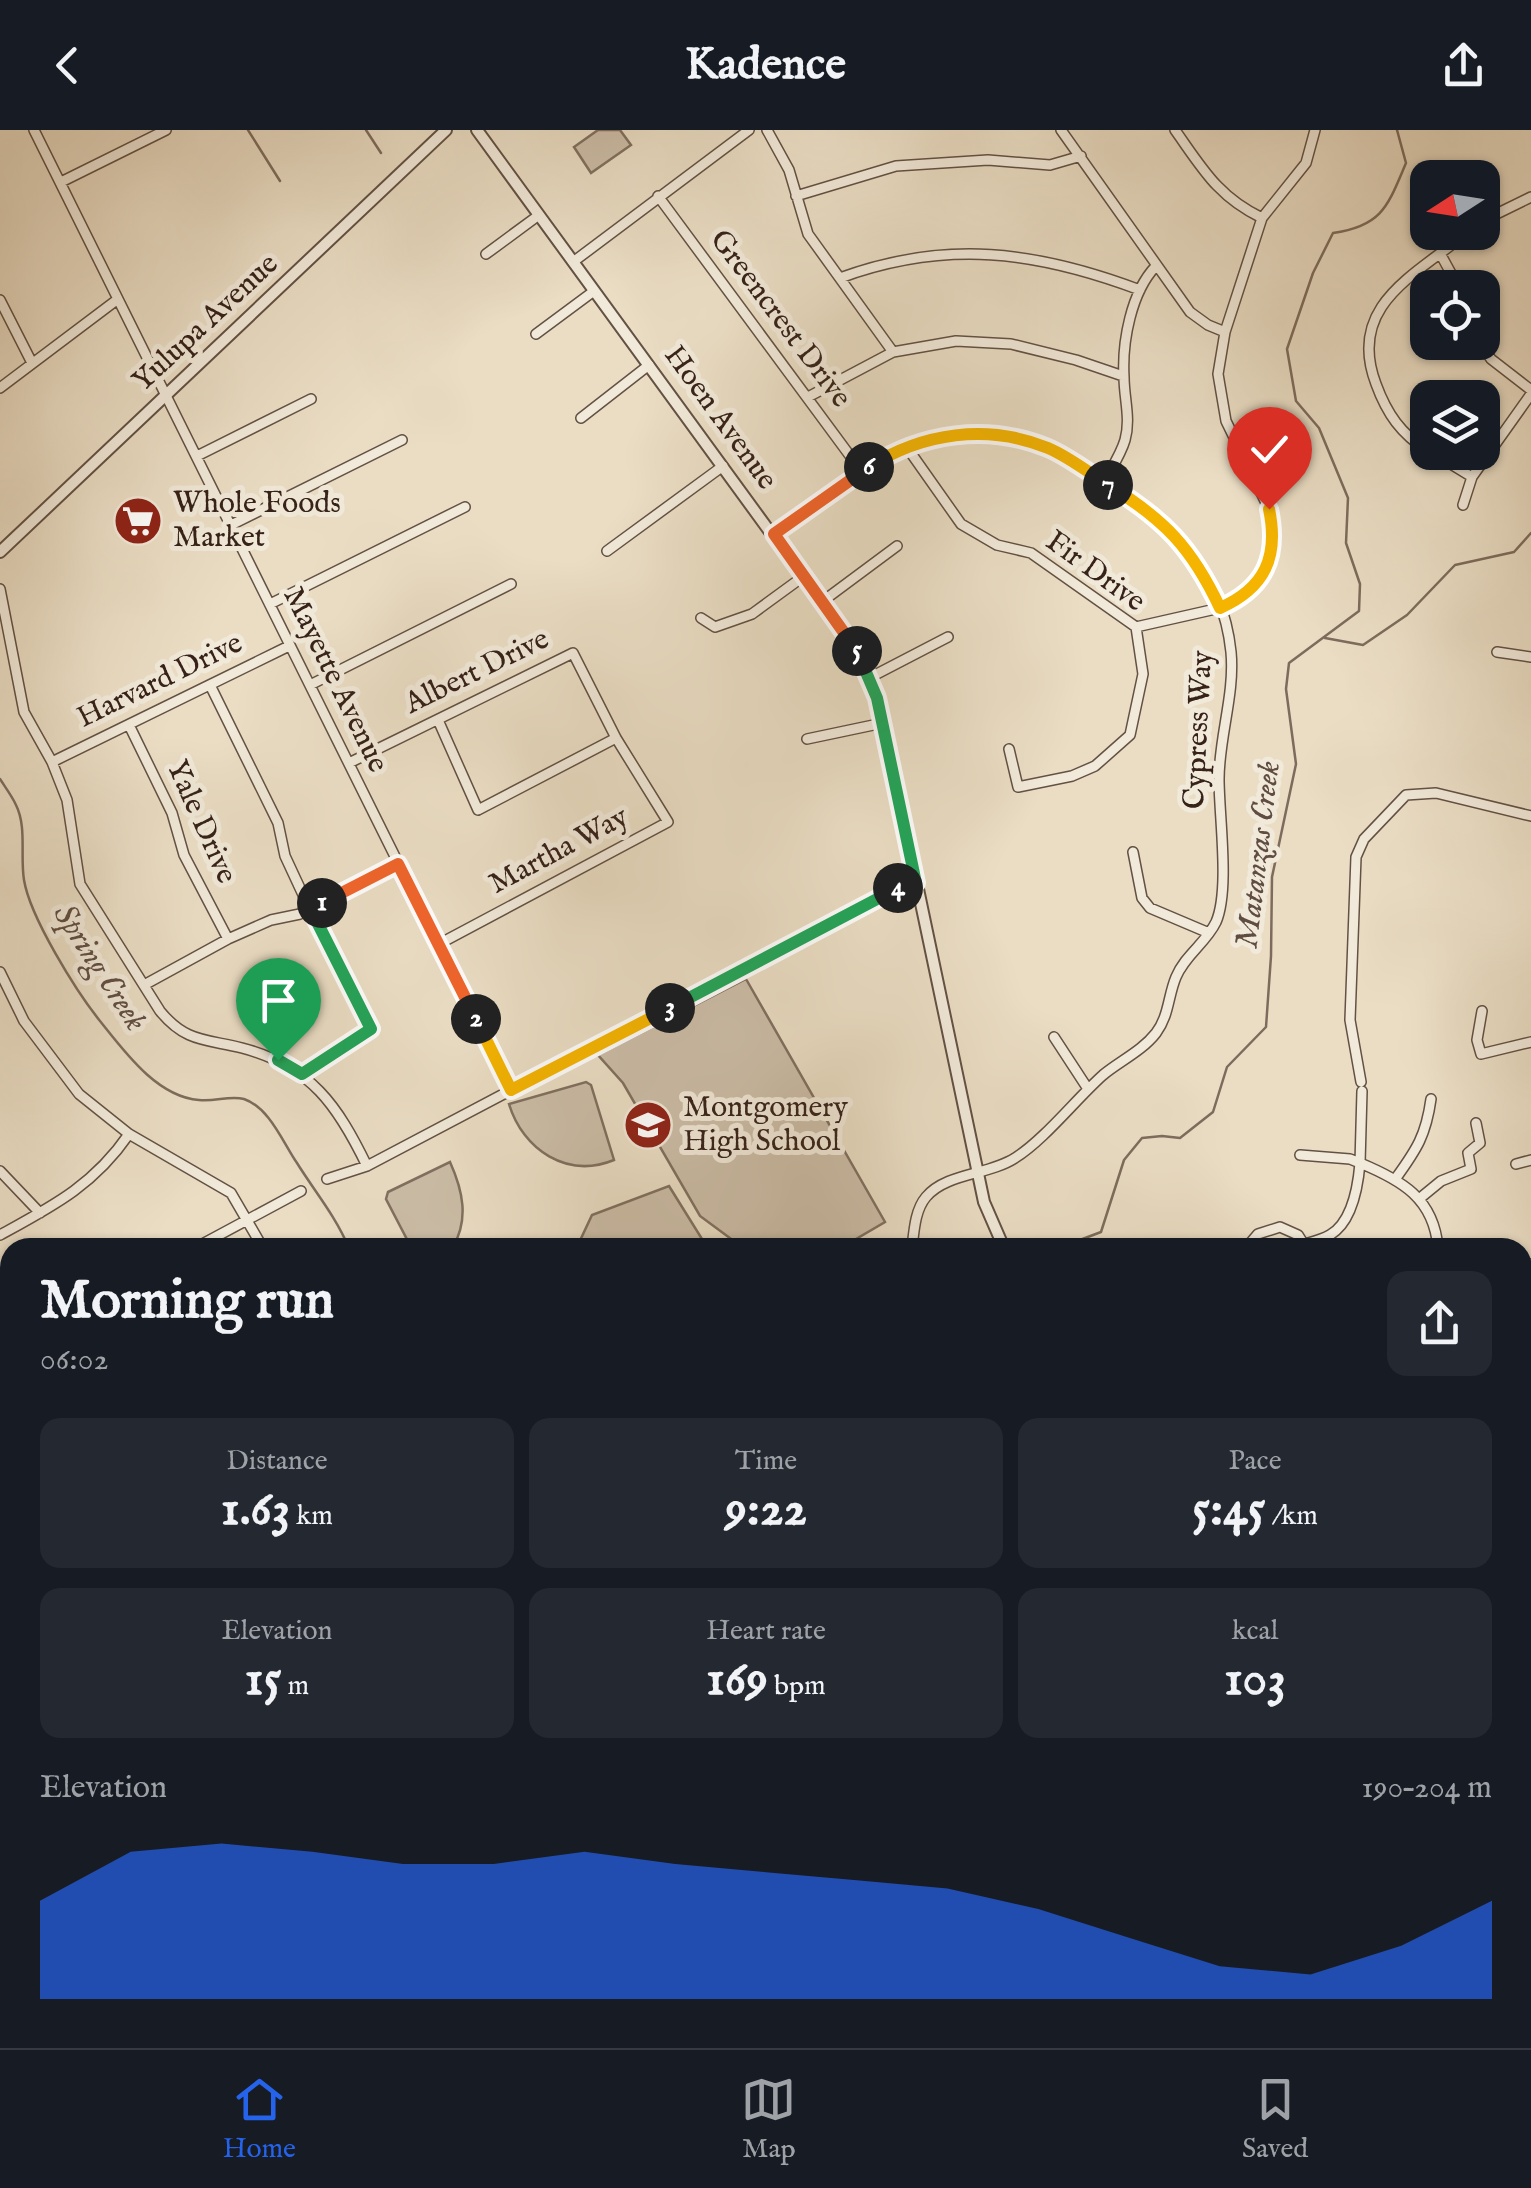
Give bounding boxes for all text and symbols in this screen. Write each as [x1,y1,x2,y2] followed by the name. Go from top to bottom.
[685,37,846,94] text: Kadence
[40,38,95,93] icon: back
[1436,38,1491,93] icon: share
[1410,160,1500,250] north arrow
[1410,160,1500,470] map controls
[701,222,859,416] street label: Greencrest Drive
[125,246,287,400] street label: Yulupa Avenue
[1410,270,1500,360] button: locate
[655,338,785,498] street label: Hoen Avenue
[1410,380,1500,470] button: layers
[1227,407,1312,510] pin
[1242,422,1297,477] icon: check
[844,442,894,492] pin: 6
[863,449,875,484] text: 6
[1083,460,1133,510] pin: 7
[1101,467,1115,502] text: 7
[173,485,341,557] place label: Whole Foods Market
[112,495,164,547] supermarket icon: Whole Foods Market
[1038,523,1152,621] street label: Fir Drive
[274,581,396,779] street label: Mayette Avenue
[398,621,555,724] street label: Albert Drive
[71,625,249,737] street label: Harvard Drive
[832,626,882,676] pin: 5
[852,633,862,668] text: 5
[1176,649,1222,810] street label: Cypress Way
[157,755,245,889] street label: Yale Drive
[1227,759,1291,951] water label: Matanzas Creek
[483,798,635,903] street label: Martha Way
[873,863,923,913] pin: 4
[891,870,905,905] text: 4
[297,878,347,928] pin: 1
[317,885,327,920] text: 1
[43,897,155,1039] water label: Spring Creek
[236,958,321,1061] pin
[251,973,306,1028] icon: arrive
[645,983,695,1033] pin: 3
[665,990,675,1025] text: 3
[451,994,501,1044] pin: 2
[469,1001,483,1036] text: 2
[683,1089,848,1161] place label: Montgomery High School
[622,1099,674,1151] school or university icon: Montgomery High School
[40,1267,334,1337] text: Morning run
[1387,1271,1492,1376] button: share
[40,1340,108,1381] text: 06:02
[226,1444,328,1479] text: Distance
[735,1444,797,1479] text: Time
[1229,1444,1281,1479] text: Pace
[221,1479,290,1542] text: 1.63
[725,1479,807,1542] text: 9:22
[1192,1479,1266,1542] text: 5:45
[290,1499,333,1534] text: km
[1266,1499,1318,1534] text: /km
[221,1614,333,1649] text: Elevation
[706,1614,826,1649] text: Heart rate
[1232,1614,1278,1649] text: kcal
[245,1649,282,1712] text: 15
[706,1649,768,1712] text: 169
[1224,1649,1286,1712] text: 103
[282,1669,309,1704] text: m
[768,1669,826,1704] text: bpm
[40,1768,167,1809] text: Elevation
[1362,1768,1492,1809] text: 190–204 m
[223,2072,296,2167] tab: Home
[741,2072,796,2167] tab: Map
[1242,2072,1308,2167] tab: Saved

